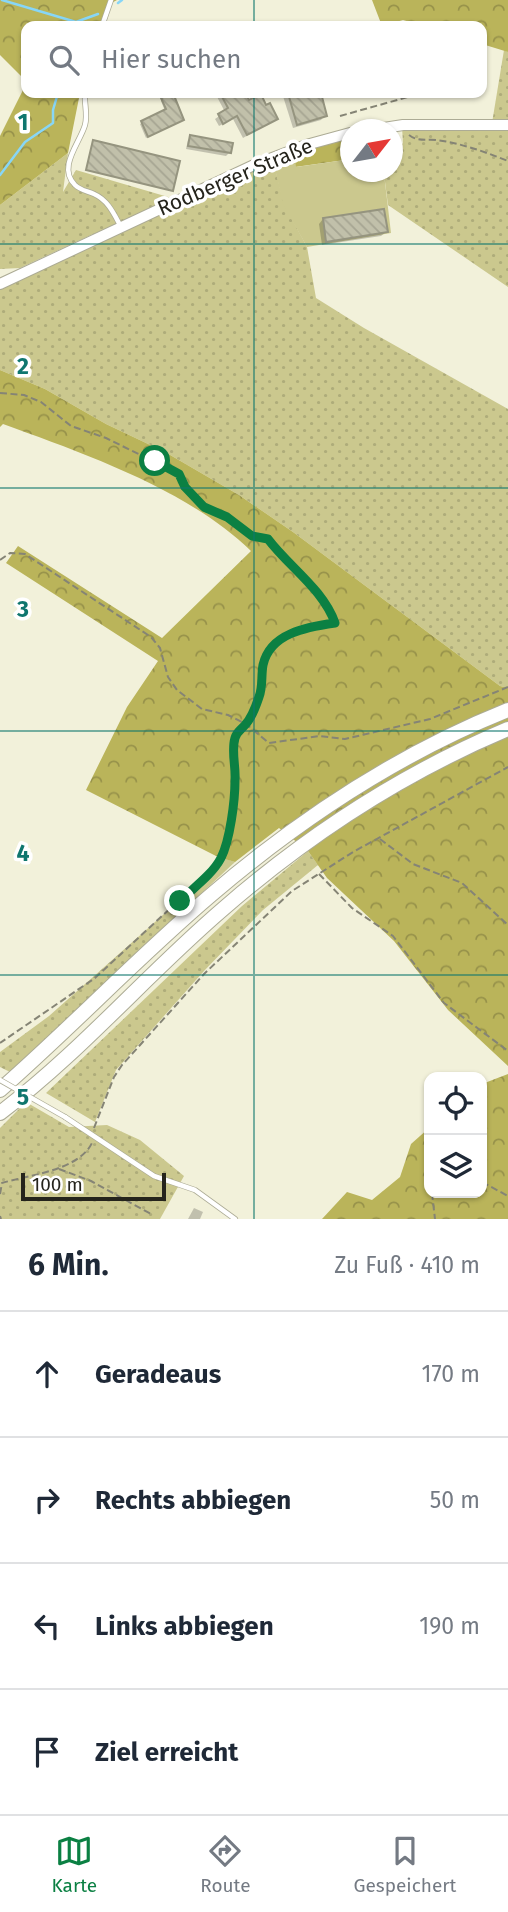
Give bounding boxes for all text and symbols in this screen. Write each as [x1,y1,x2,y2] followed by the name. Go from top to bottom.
[21,21,487,98] search box
[45,41,83,79] icon: search
[101,44,241,75] text: Hier suchen
[18,108,28,136] text: 1
[340,119,403,182] north arrow
[153,133,317,221] street label: Rodberger Straße
[17,352,29,380] text: 2
[139,445,170,476] route start
[16,595,29,623] text: 3
[17,839,30,867] text: 4
[164,885,195,916] route end
[424,1072,487,1198] map controls
[424,1072,487,1135] button: locate
[17,1083,29,1111] text: 5
[424,1135,487,1198] button: layers
[21,1170,166,1202] scale bar
[32,1173,83,1196] text: 100 m
[28,1247,109,1283] text: 6 Min.
[334,1251,480,1279] text: Zu Fuß · 410 m
[28,1355,66,1393] icon: ahead
[95,1359,221,1390] text: Geradeaus
[421,1360,480,1388] text: 170 m
[28,1481,66,1519] icon: right
[95,1485,291,1516] text: Rechts abbiegen
[430,1486,480,1514] text: 50 m
[28,1607,66,1645] icon: left
[95,1611,274,1642] text: Links abbiegen
[419,1612,480,1640] text: 190 m
[28,1733,66,1771] icon: arrive
[95,1737,238,1768] text: Ziel erreicht
[52,1832,97,1897] tab: Karte
[200,1832,250,1897] tab: Route
[354,1832,456,1897] tab: Gespeichert

